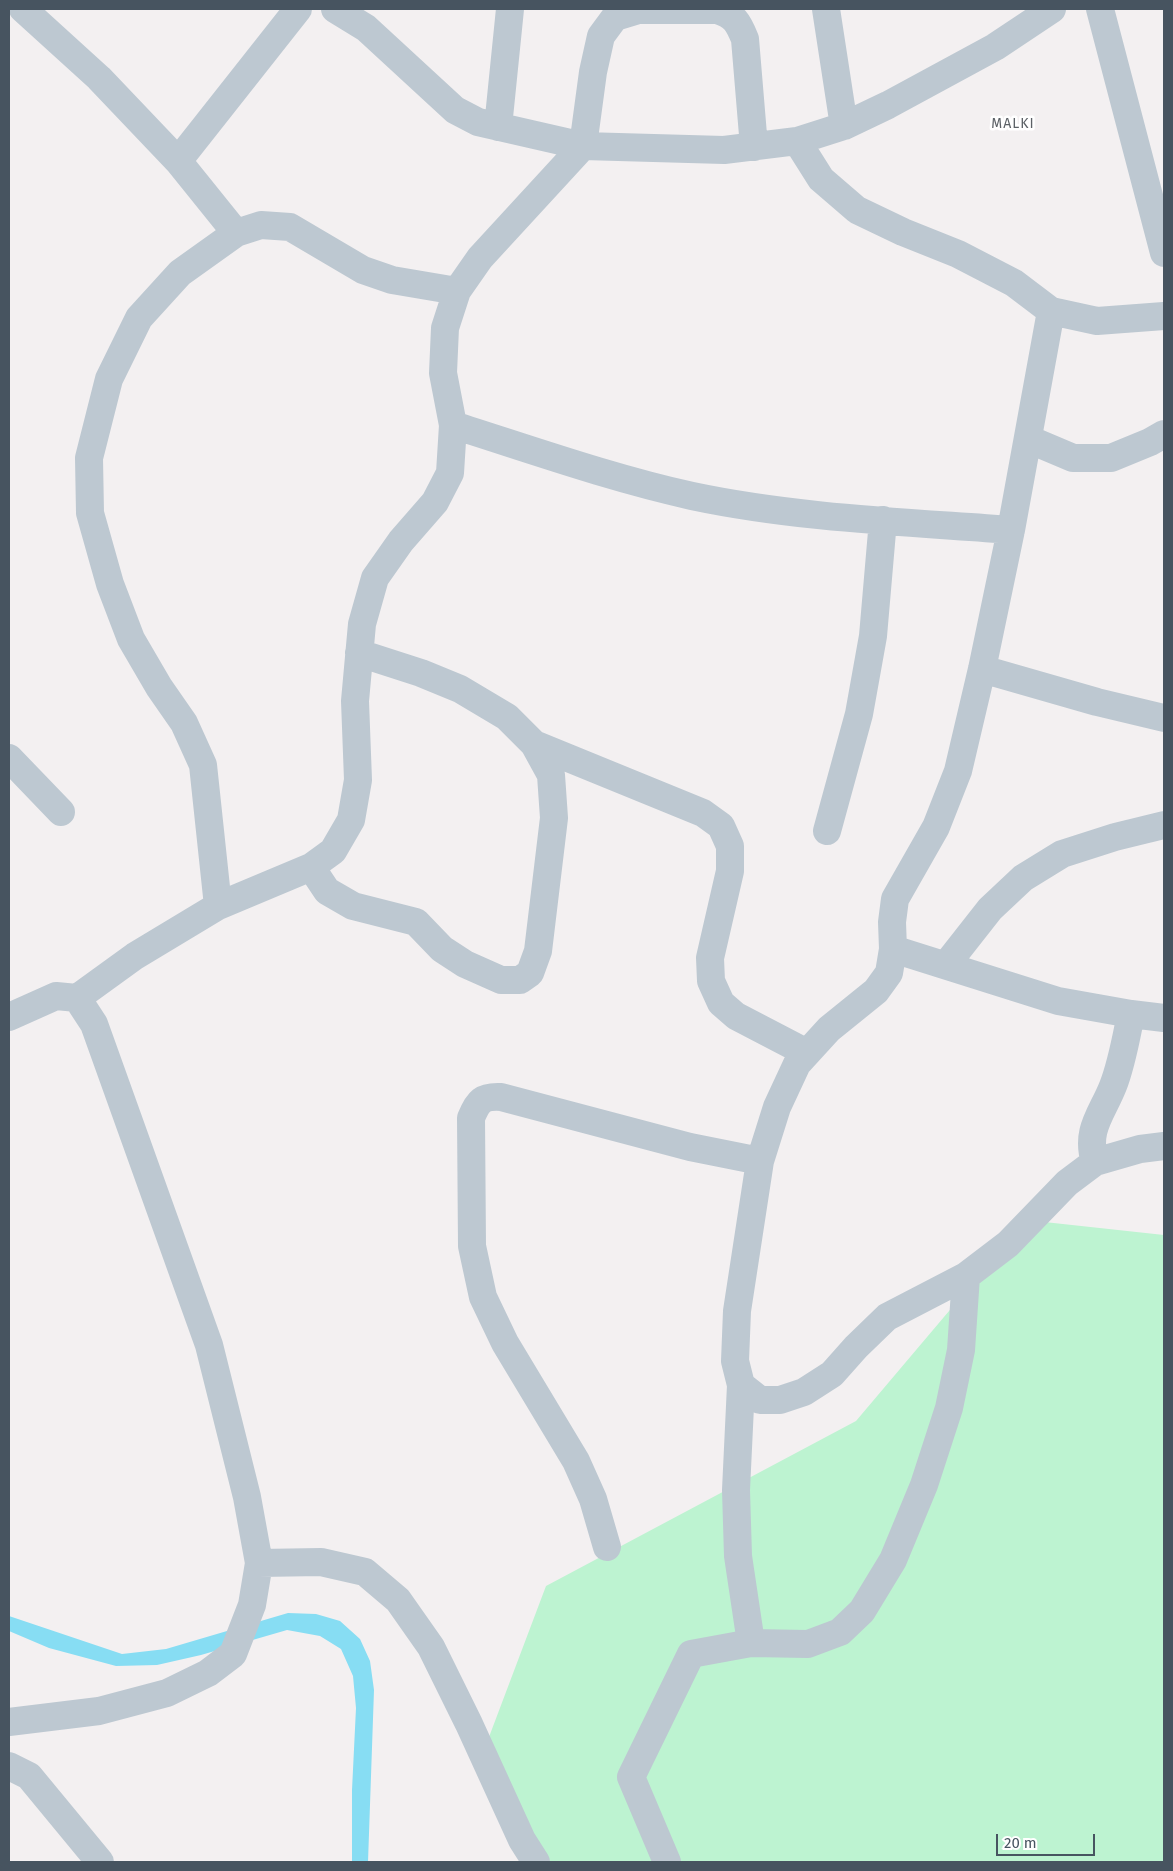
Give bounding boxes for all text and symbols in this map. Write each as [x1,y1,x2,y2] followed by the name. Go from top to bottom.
[991,116,1035,132] district label: MALKI
[998,1824,1097,1856] scale bar
[1004,1834,1037,1852] text: 20 m

